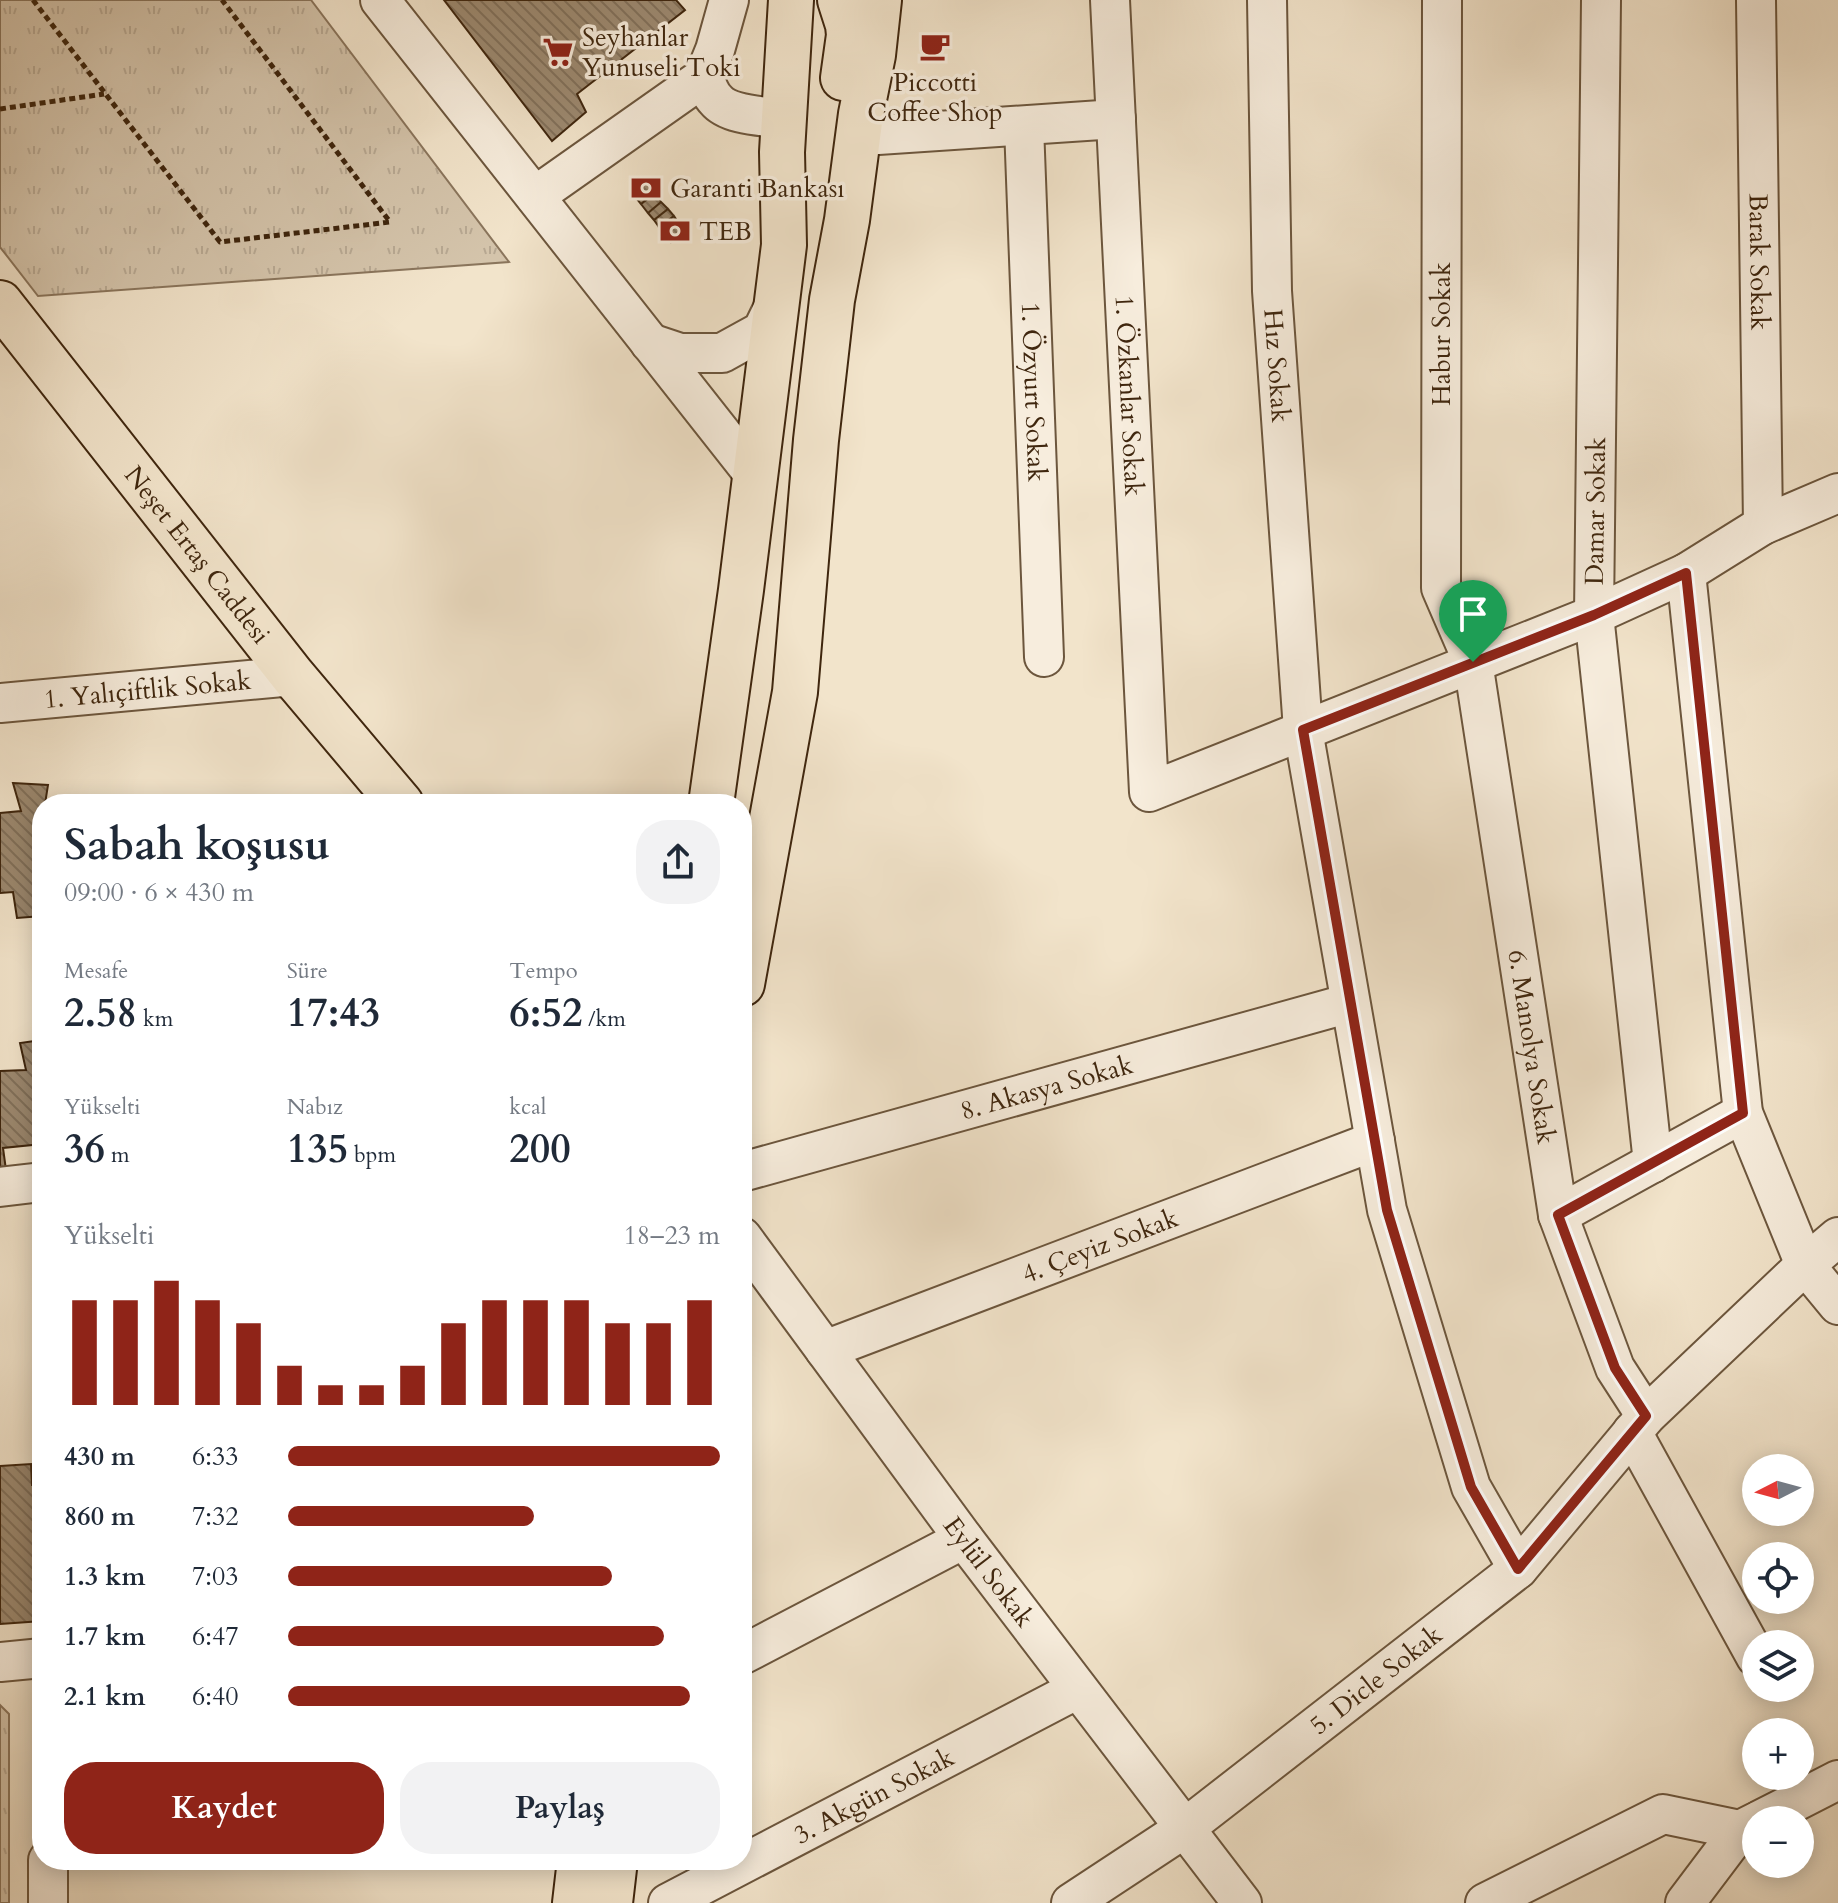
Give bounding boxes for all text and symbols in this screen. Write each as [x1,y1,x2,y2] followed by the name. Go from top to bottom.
[582,20,740,85] place label: Seyhanlar Yunuseli Toki
[918,29,952,63] cafe icon: Piccotti Coffee Shop
[541,35,575,69] supermarket icon: Seyhanlar Yunuseli Toki
[867,65,1003,130] place label: Piccotti Coffee Shop
[629,171,663,205] bank icon: Garanti Bankası
[670,171,845,206] place label: Garanti Bankası
[1741,193,1777,331] street label: Barak Sokak
[658,214,692,248] bank icon: TEB
[699,214,752,249] place label: TEB
[1424,262,1459,406] street label: Habur Sokak
[1107,294,1151,497] street label: 1. Özkanlar Sokak
[1013,301,1054,482] street label: 1. Özyurt Sokak
[1255,308,1298,424] street label: Hız Sokak
[1577,437,1614,585] street label: Damar Sokak
[116,459,278,651] street label: Neşet Ertaş Caddesi
[1439,580,1507,662] pin
[1451,592,1495,636] icon: arrive
[42,663,253,717] street label: 1. Yalıçiftlik Sokak
[64,815,330,875] text: Sabah koşusu
[636,820,720,904] button: share
[64,875,254,910] text: 09:00 · 6 × 430 m
[1499,947,1564,1147] street label: 6. Manolya Sokak
[64,956,128,986] text: Mesafe
[287,956,328,986] text: Süre
[509,956,578,986] text: Tempo
[64,986,137,1041] text: 2.58
[287,986,380,1041] text: 17:43
[509,986,582,1041] text: 6:52
[137,1004,173,1034] text: km
[582,1004,626,1034] text: /km
[956,1047,1137,1128] street label: 8. Akasya Sokak
[64,1092,140,1122] text: Yükselti
[287,1092,343,1122] text: Nabız
[509,1092,546,1122] text: kcal
[64,1122,105,1177] text: 36
[287,1122,348,1177] text: 135
[509,1122,571,1177] text: 200
[105,1140,130,1170] text: m
[348,1140,396,1170] text: bpm
[1017,1200,1183,1292] street label: 4. Çeyiz Sokak
[64,1218,154,1253] text: Yükselti
[623,1218,720,1253] text: 18–23 m
[64,1439,135,1474] text: 430 m
[192,1439,239,1474] text: 6:33
[1742,1454,1814,1526] north arrow
[1742,1454,1814,1878] map controls
[64,1499,135,1534] text: 860 m
[192,1499,239,1534] text: 7:32
[935,1510,1042,1635] street label: Eylül Sokak
[1742,1542,1814,1614] button: locate
[64,1559,145,1594] text: 1.3 km
[192,1559,239,1594] text: 7:03
[1303,1617,1449,1743] street label: 5. Dicle Sokak
[64,1619,145,1654] text: 1.7 km
[192,1619,239,1654] text: 6:47
[1742,1630,1814,1702] button: layers
[64,1679,145,1714] text: 2.1 km
[192,1679,239,1714] text: 6:40
[1742,1718,1814,1790] button: +
[788,1740,960,1852] street label: 3. Akgün Sokak
[64,1762,384,1854] button: Kaydet
[400,1762,720,1854] button: Paylaş
[1742,1806,1814,1878] button: −

